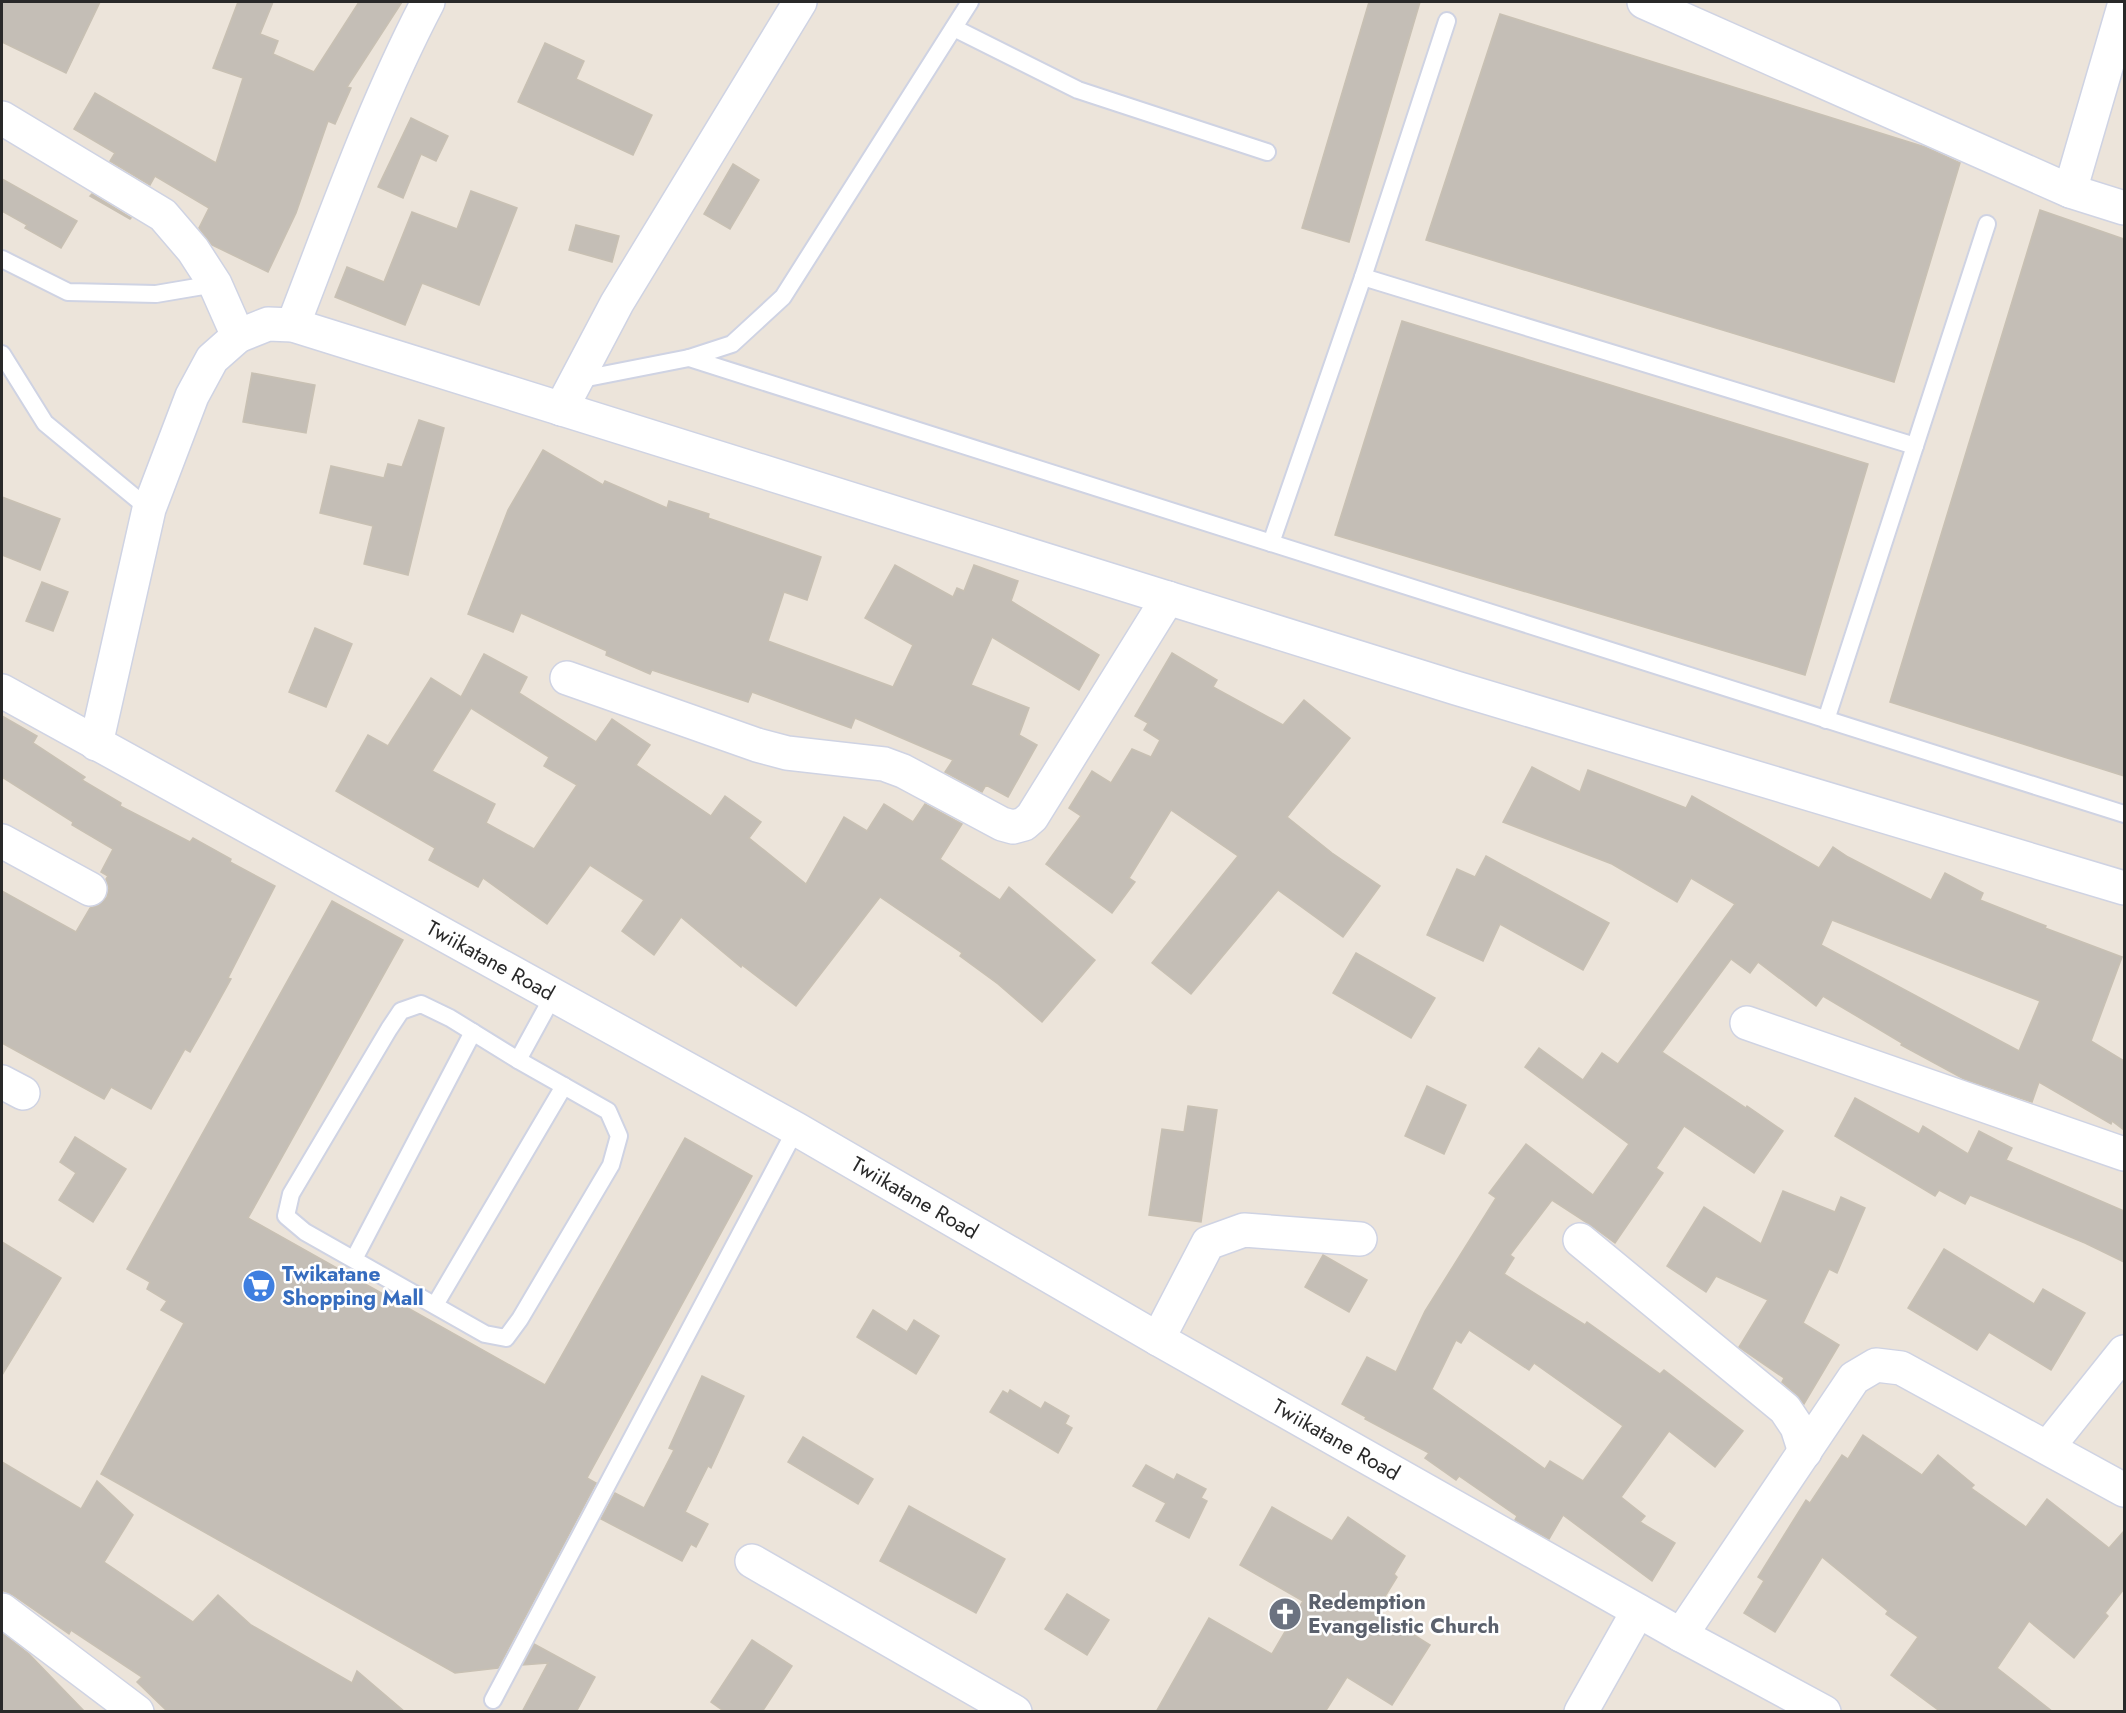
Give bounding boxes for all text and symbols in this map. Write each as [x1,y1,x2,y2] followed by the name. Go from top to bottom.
[421,913,560,1008] street label: Twiikatane Road
[846,1149,984,1247] street label: Twiikatane Road
[282,1259,424,1313] place label: Twikatane Shopping Mall
[241,1268,277,1304] supermarket icon: Twikatane Shopping Mall
[1267,1392,1405,1488] street label: Twiikatane Road
[1308,1587,1500,1641] place label: Redemption Evangelistic Church
[1267,1596,1303,1632] church icon: Redemption Evangelistic Church

